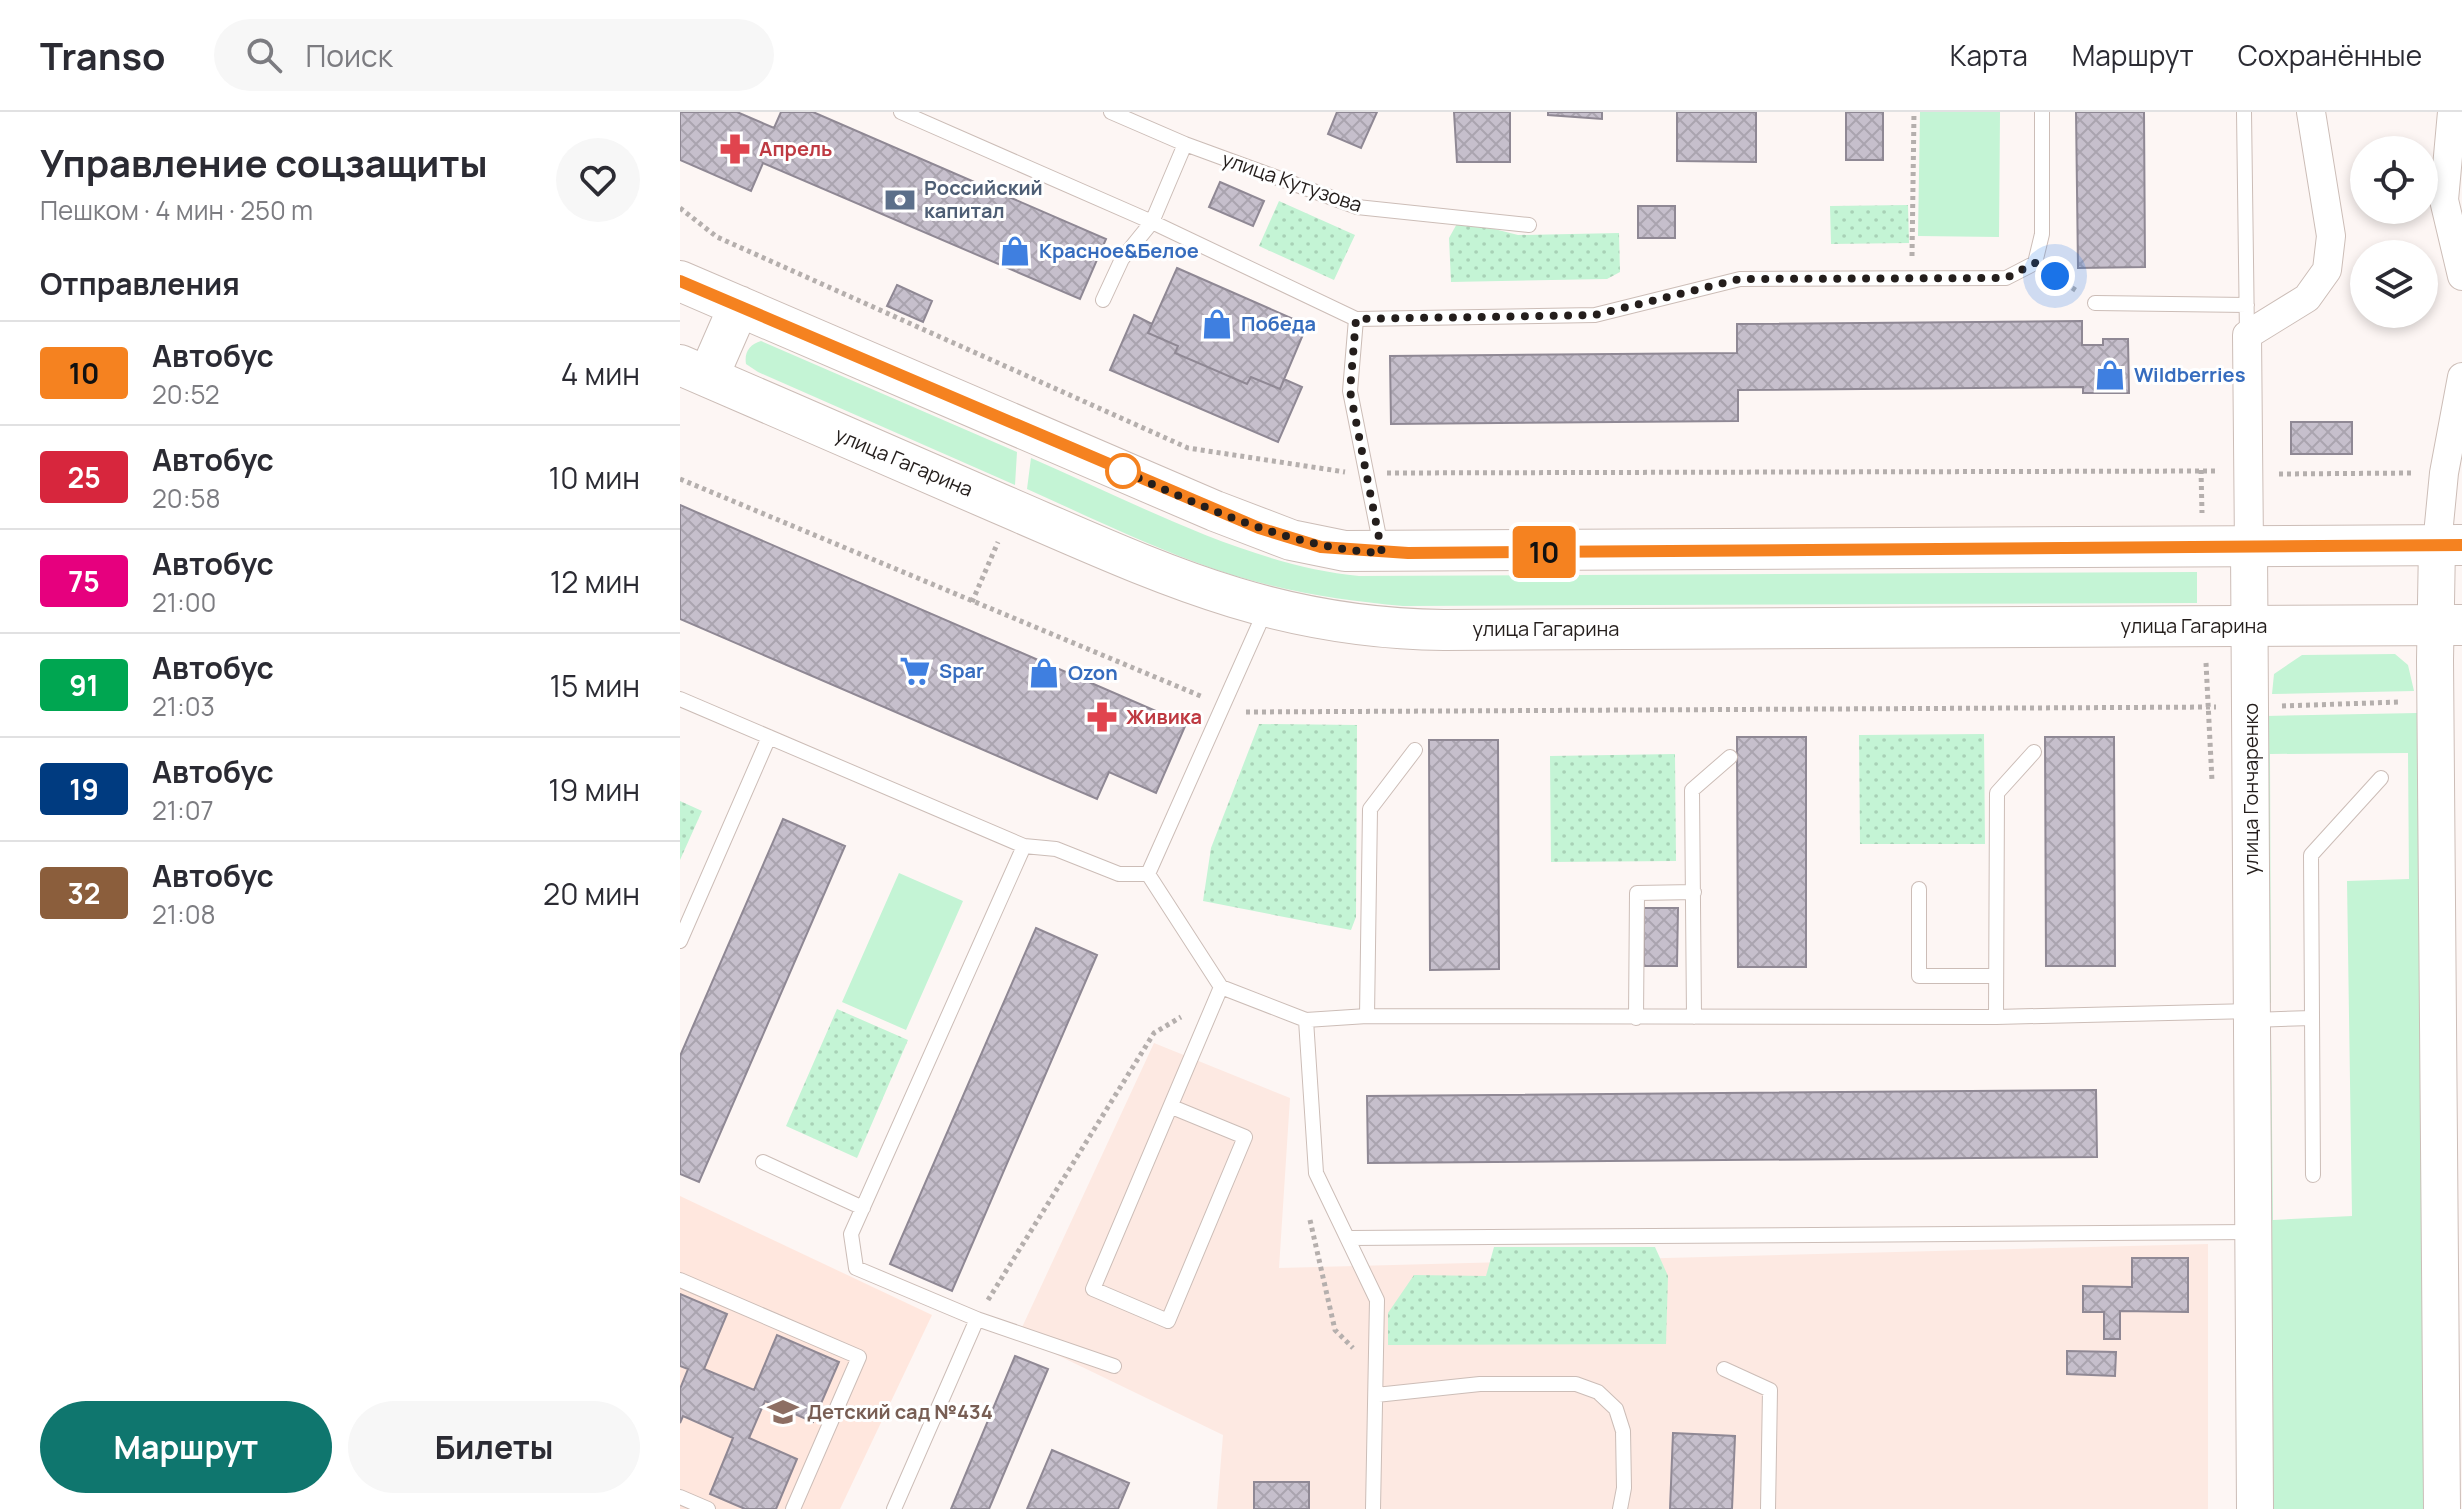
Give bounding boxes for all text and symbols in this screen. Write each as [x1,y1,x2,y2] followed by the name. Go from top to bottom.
[214,19,774,91] search box
[40,29,166,81] text: Transo
[242,33,286,77] icon: search
[306,35,393,76] text: Поиск
[1950,36,2028,74] text: Карта
[2072,36,2194,74] text: Маршрут
[2238,36,2422,74] text: Сохранённые
[718,132,752,166] pharmacy icon: Апрель
[759,135,832,162] place label: Апрель
[40,136,488,188] text: Управление соцзащиты
[2350,136,2438,328] map controls
[2350,136,2438,224] button: locate
[556,138,640,222] button: heart
[1219,145,1366,218] street label: улица Кутузова
[924,174,1043,224] place label: Российский капитал
[883,183,917,217] bank icon: Российский капитал
[40,192,313,228] text: Пешком · 4 мин · 250 m
[998,234,1032,268] shop icon: Красное&Белое
[1039,237,1199,264] place label: Красное&Белое
[2350,240,2438,328] button: layers
[2035,256,2075,296] your location
[40,263,240,304] text: Отправления
[1200,307,1234,341] shop icon: Победа
[1241,310,1316,337] place label: Победа
[152,335,274,376] text: Автобус
[561,353,640,394] text: 4 мин
[69,354,99,392] text: 10
[2093,358,2127,392] shop icon: Wildberries
[2134,361,2246,388] place label: Wildberries
[152,376,220,412] text: 20:52
[831,420,977,503] street label: улица Гагарина
[152,439,274,480] text: Автобус
[1106,454,1140,488] unlabelled marker
[548,457,640,498] text: 10 мин
[67,458,101,496] text: 25
[152,480,221,516] text: 20:58
[1508,526,1580,578] line badge: 10
[1529,533,1559,571] text: 10
[152,543,274,584] text: Автобус
[550,561,640,602] text: 12 мин
[68,562,100,600] text: 75
[152,584,216,620] text: 21:00
[2121,612,2267,639] street label: улица Гагарина
[1473,615,1619,642] street label: улица Гагарина
[152,647,274,688] text: Автобус
[898,654,932,688] supermarket icon: Spar
[1027,656,1061,690] shop icon: Ozon
[939,657,984,684] place label: Spar
[1068,659,1118,686] place label: Ozon
[549,665,640,706] text: 15 мин
[69,666,99,704] text: 91
[152,688,215,724] text: 21:03
[1085,700,1119,734] pharmacy icon: Живика
[1126,703,1202,730] place label: Живика
[2237,703,2264,875] street label: улица Гончаренко
[152,751,274,792] text: Автобус
[548,769,640,810] text: 19 мин
[69,770,99,808] text: 19
[152,792,214,828] text: 21:07
[152,855,274,896] text: Автобус
[543,873,640,914] text: 20 мин
[68,874,100,912] text: 32
[152,896,216,932] text: 21:08
[766,1395,800,1429] school or university icon: Детский сад №434
[807,1398,993,1425] place label: Детский сад №434
[40,1401,332,1493] button: Маршрут
[348,1401,640,1493] button: Билеты

